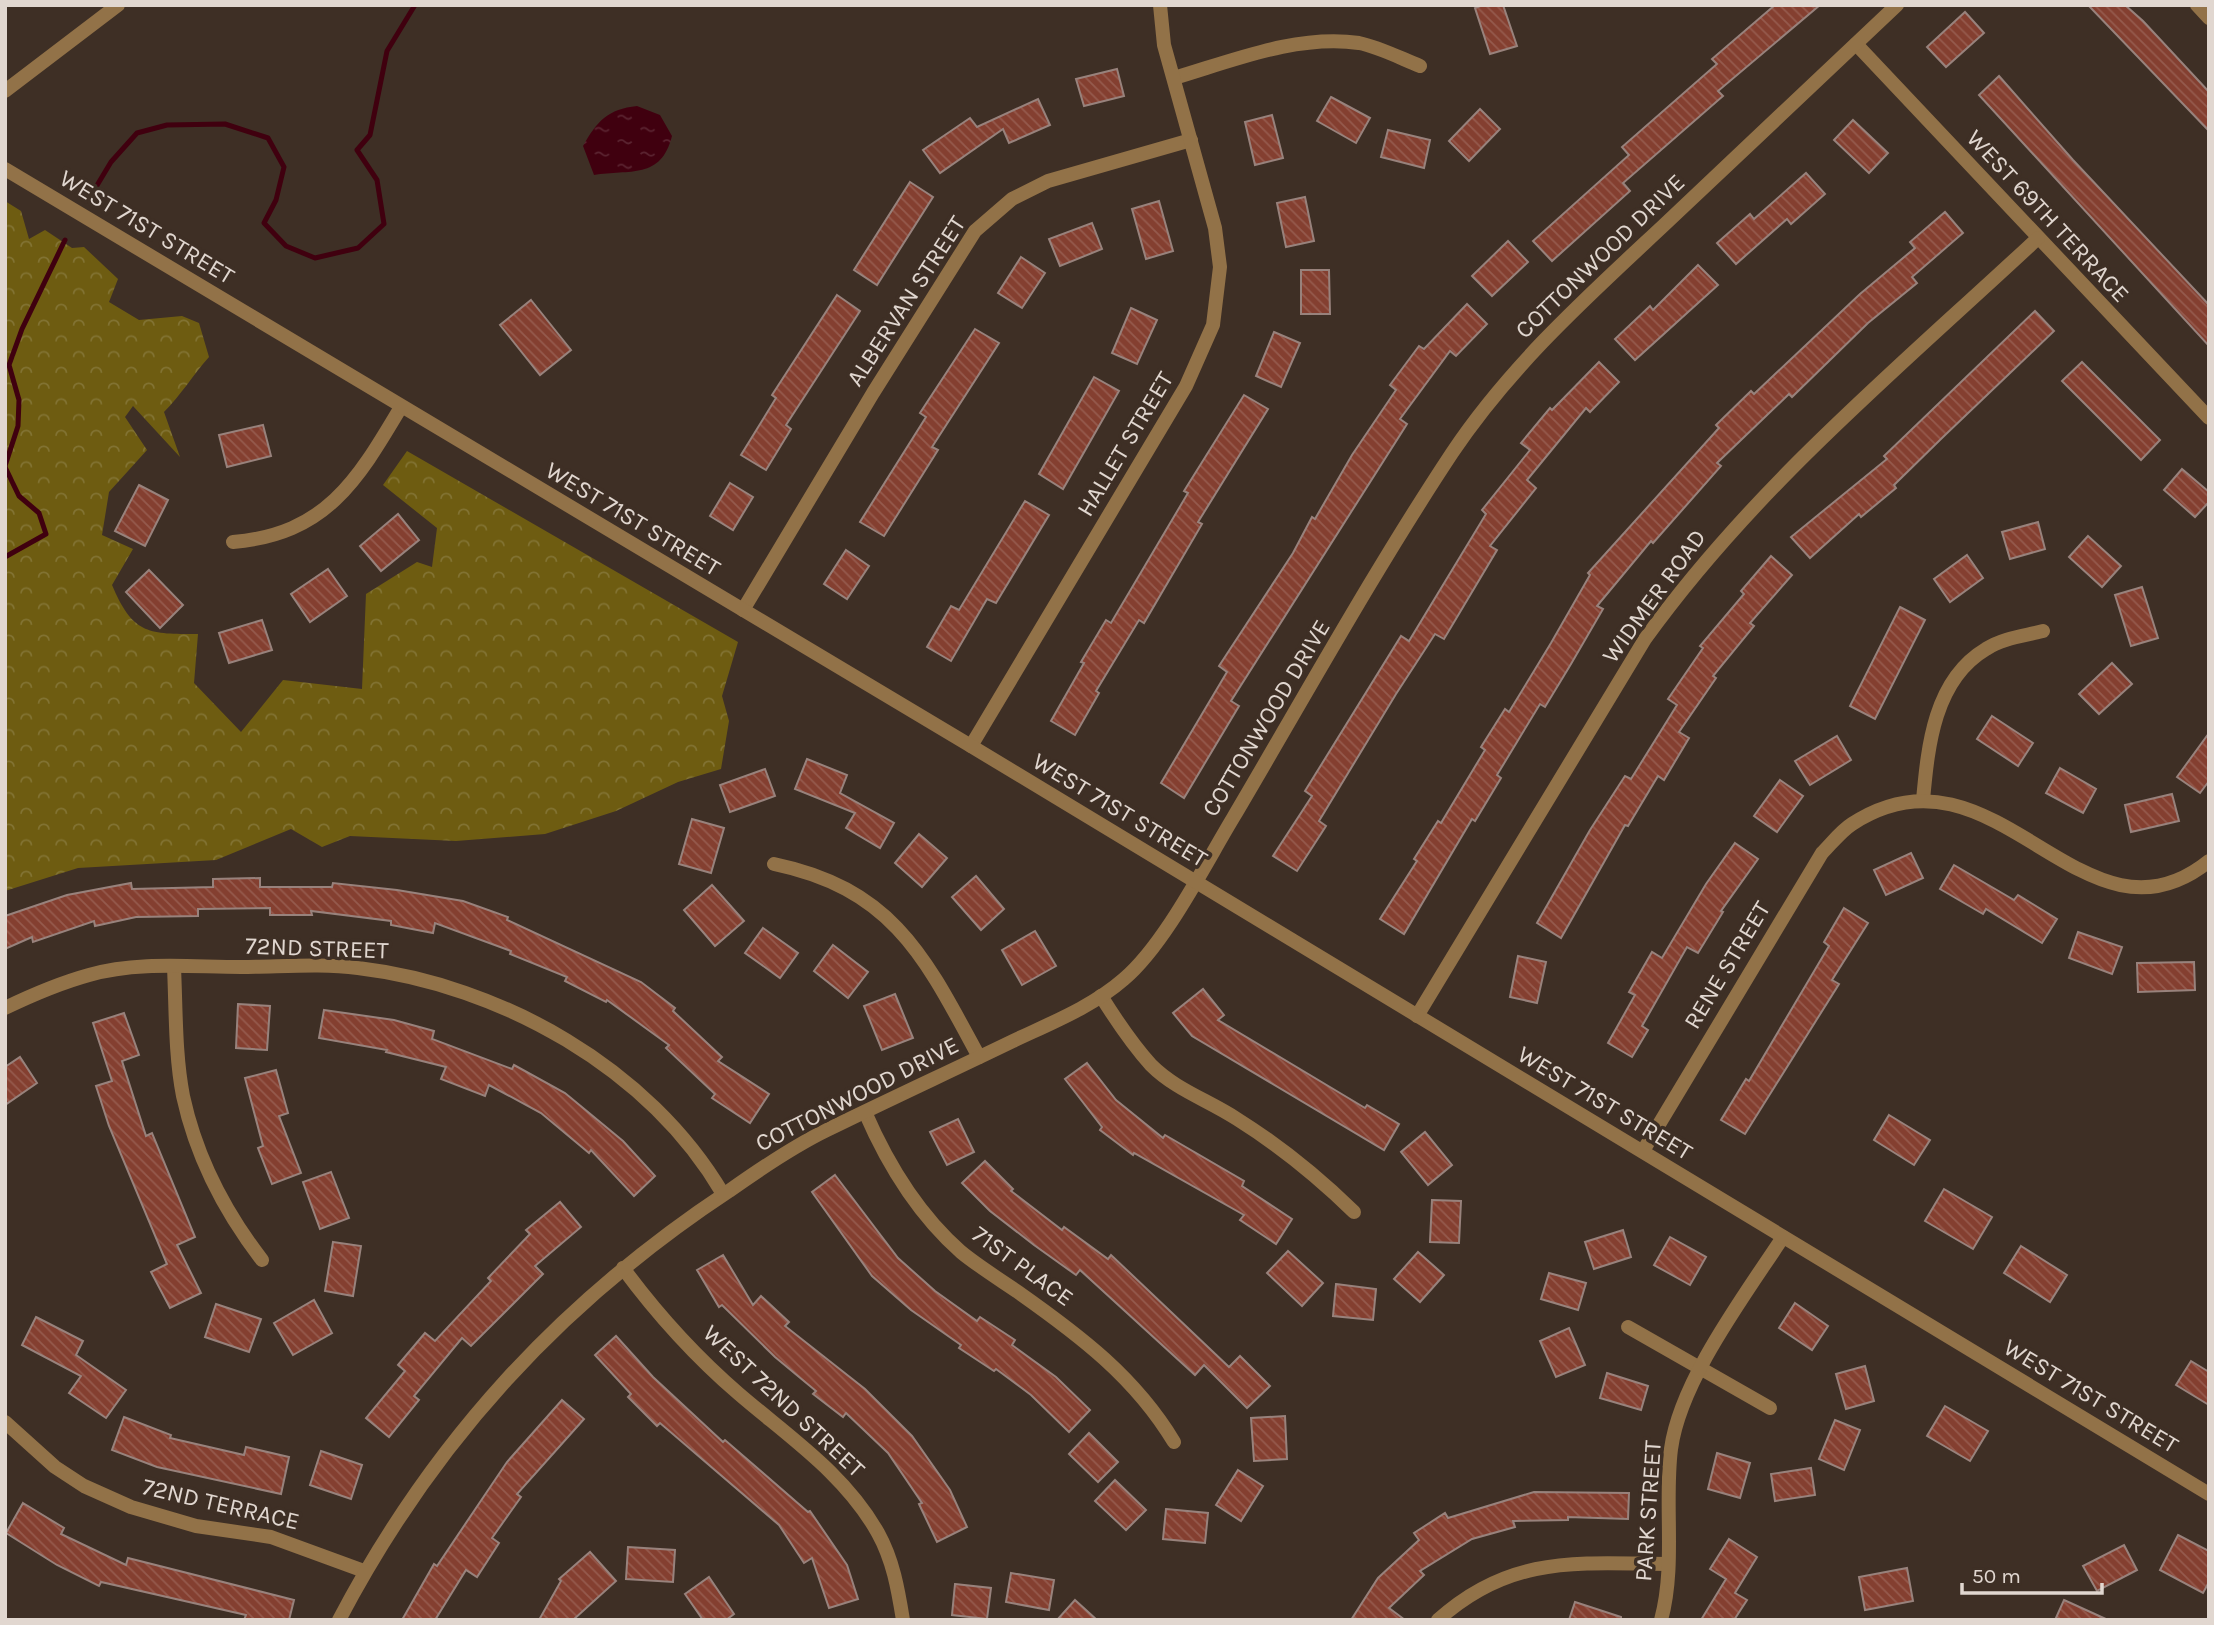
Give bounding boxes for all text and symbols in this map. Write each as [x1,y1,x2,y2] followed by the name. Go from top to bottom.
[1961,124,2135,308] street label: WEST 69TH TERRACE
[55,164,239,290] street label: WEST 71ST STREET
[1510,168,1690,344] street label: COTTONWOOD DRIVE
[841,211,971,391] street label: ALBERVAN STREET
[1071,367,1179,521] street label: HALLET STREET
[541,456,725,582] street label: WEST 71ST STREET
[1596,524,1712,668] street label: WIDMER ROAD
[1196,615,1336,821] street label: COTTONWOOD DRIVE
[1028,747,1212,873] street label: WEST 71ST STREET
[1678,896,1776,1034] street label: RENE STREET
[245,932,389,964] street label: 72ND STREET
[751,1031,963,1157] street label: COTTONWOOD DRIVE
[1513,1040,1697,1166] street label: WEST 71ST STREET
[967,1220,1079,1312] street label: 71ST PLACE
[697,1319,871,1483] street label: WEST 72ND STREET
[1999,1333,2183,1459] street label: WEST 71ST STREET
[1629,1440,1667,1582] street label: PARK STREET
[140,1472,302,1536] street label: 72ND TERRACE
[1962,1552,2102,1596] scale bar
[1972,1564,2021,1588] text: 50 m

